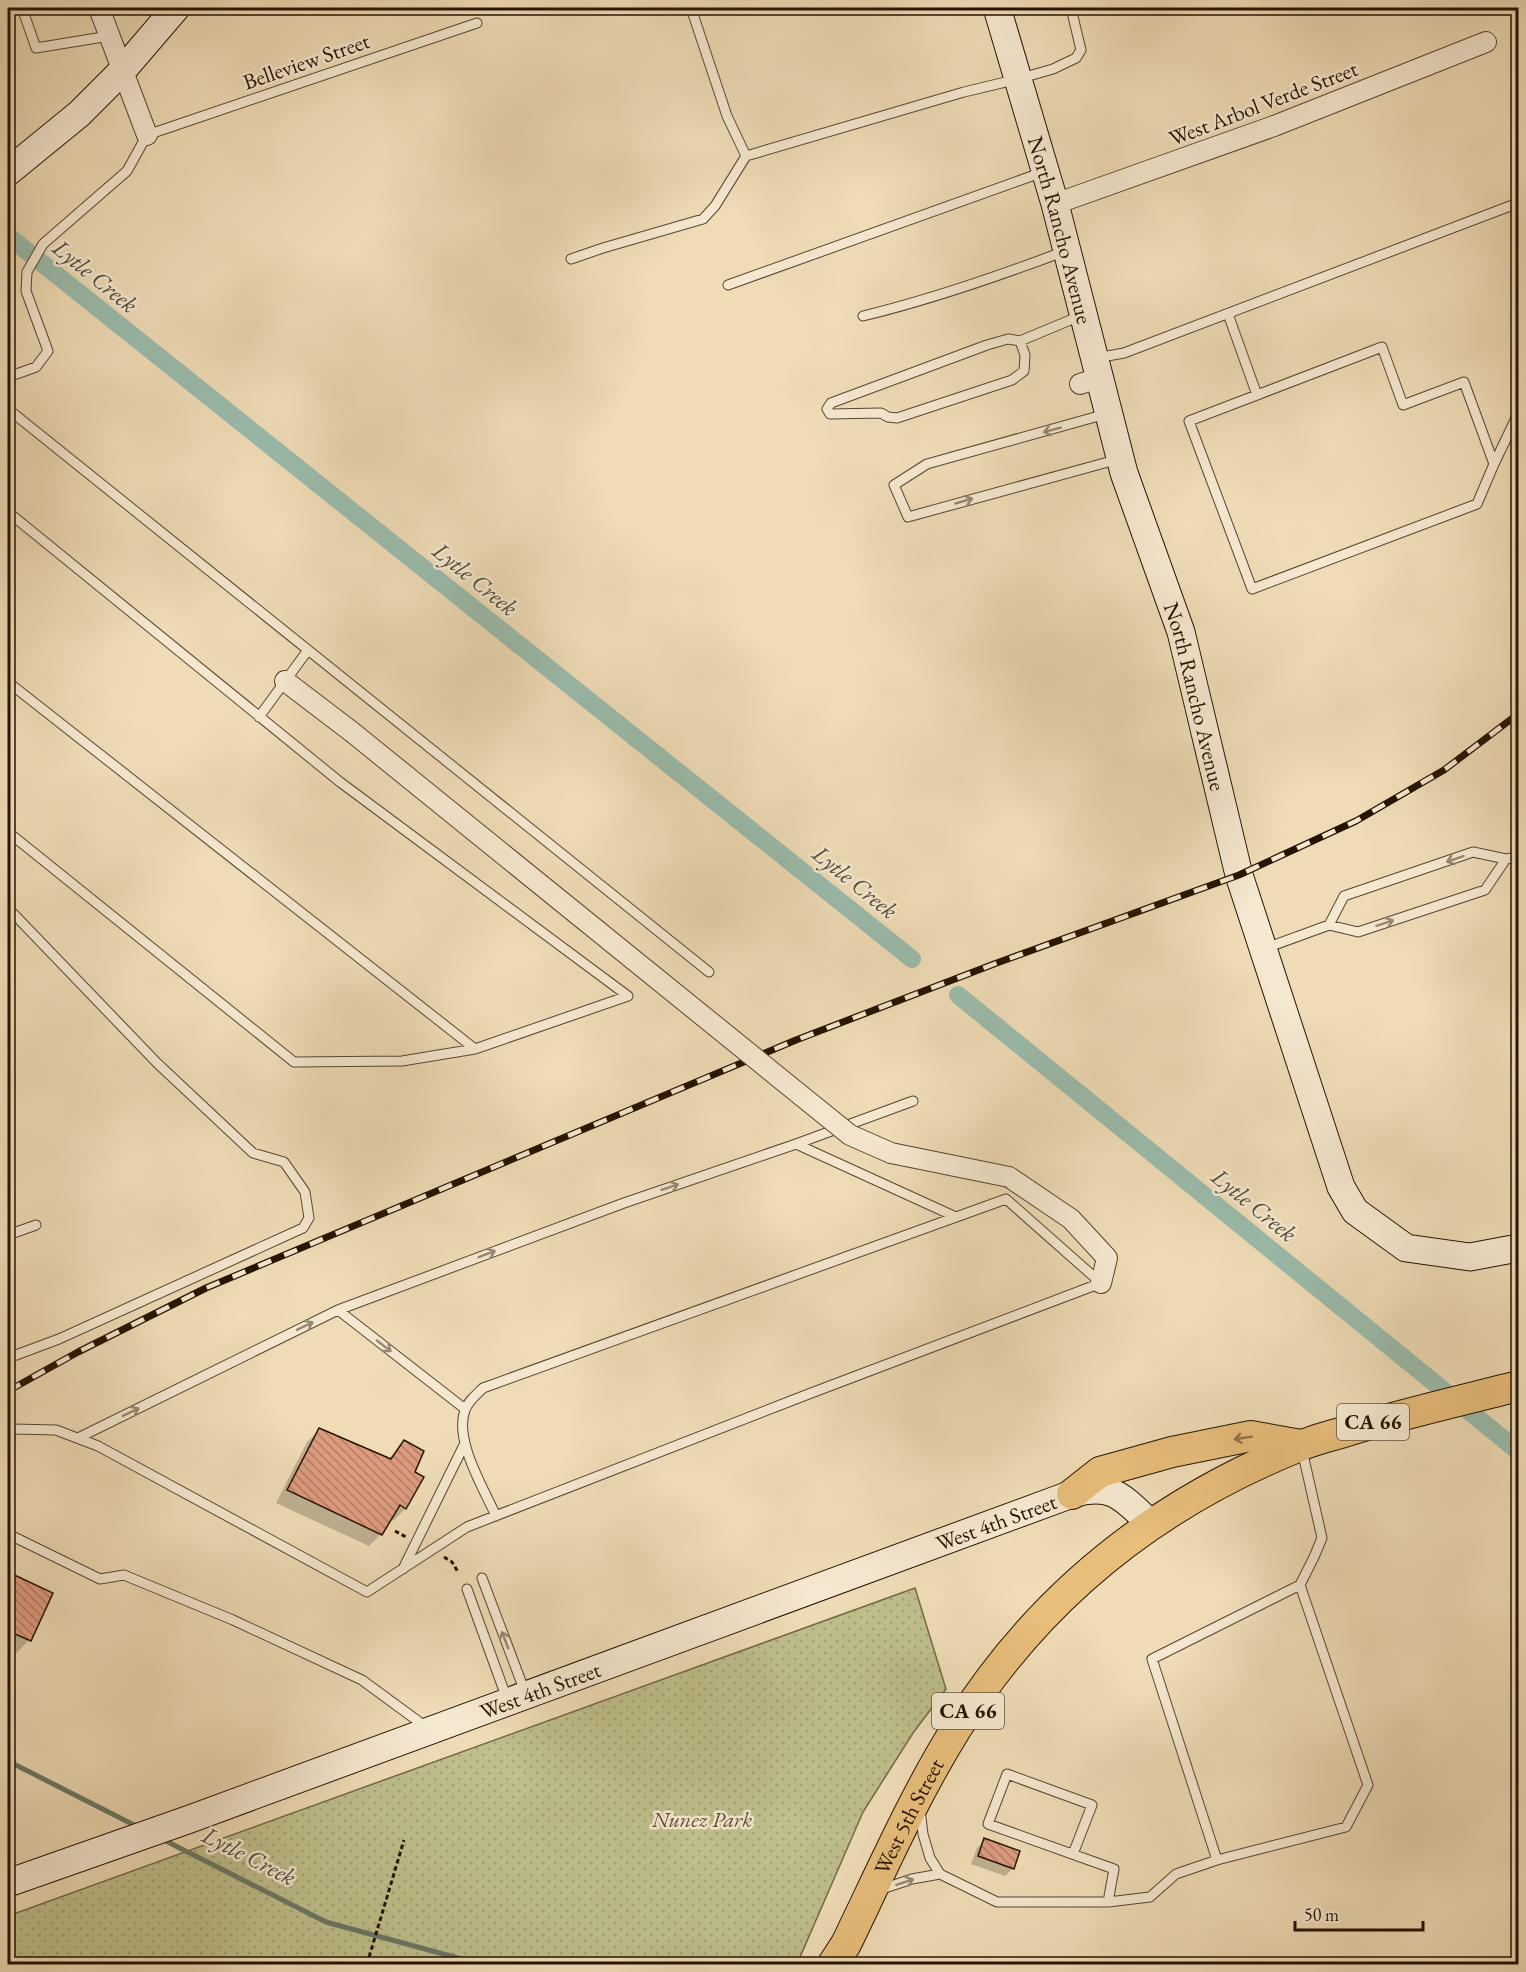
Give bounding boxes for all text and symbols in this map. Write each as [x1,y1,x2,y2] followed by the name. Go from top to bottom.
[239,26,373,97] street label: Belleview Street
[1165,54,1362,153] street label: West Arbol Verde Street
[1021,133,1099,327] street label: North Rancho Avenue
[46,231,144,319] water label: Lytle Creek
[1043,425,1062,437] one-way arrow
[954,495,973,506] one-way arrow
[426,534,524,622] water label: Lytle Creek
[1157,598,1232,794] street label: North Rancho Avenue
[806,837,904,925] water label: Lytle Creek
[1446,854,1465,865] one-way arrow
[1375,916,1394,927] one-way arrow
[1205,1160,1303,1248] water label: Lytle Creek
[660,1181,679,1192] one-way arrow
[477,1248,496,1259] one-way arrow
[296,1320,314,1331] one-way arrow
[376,1339,392,1352] one-way arrow
[1337,1404,1409,1440] road number: CA 66
[121,1406,139,1418] one-way arrow
[1234,1432,1254,1443] one-way arrow
[932,1487,1061,1558] street label: West 4th Street
[499,1631,510,1649] one-way arrow
[476,1655,605,1726] street label: West 4th Street
[932,1693,1004,1729] road number: CA 66
[867,1753,951,1879] street label: West 5th Street
[651,1805,752,1834] park label: Nunez Park
[196,1818,301,1892] water label: Lytle Creek
[895,1875,914,1886] one-way arrow
[1295,1894,1422,1932] scale bar
[1304,1903,1339,1926] text: 50 m

